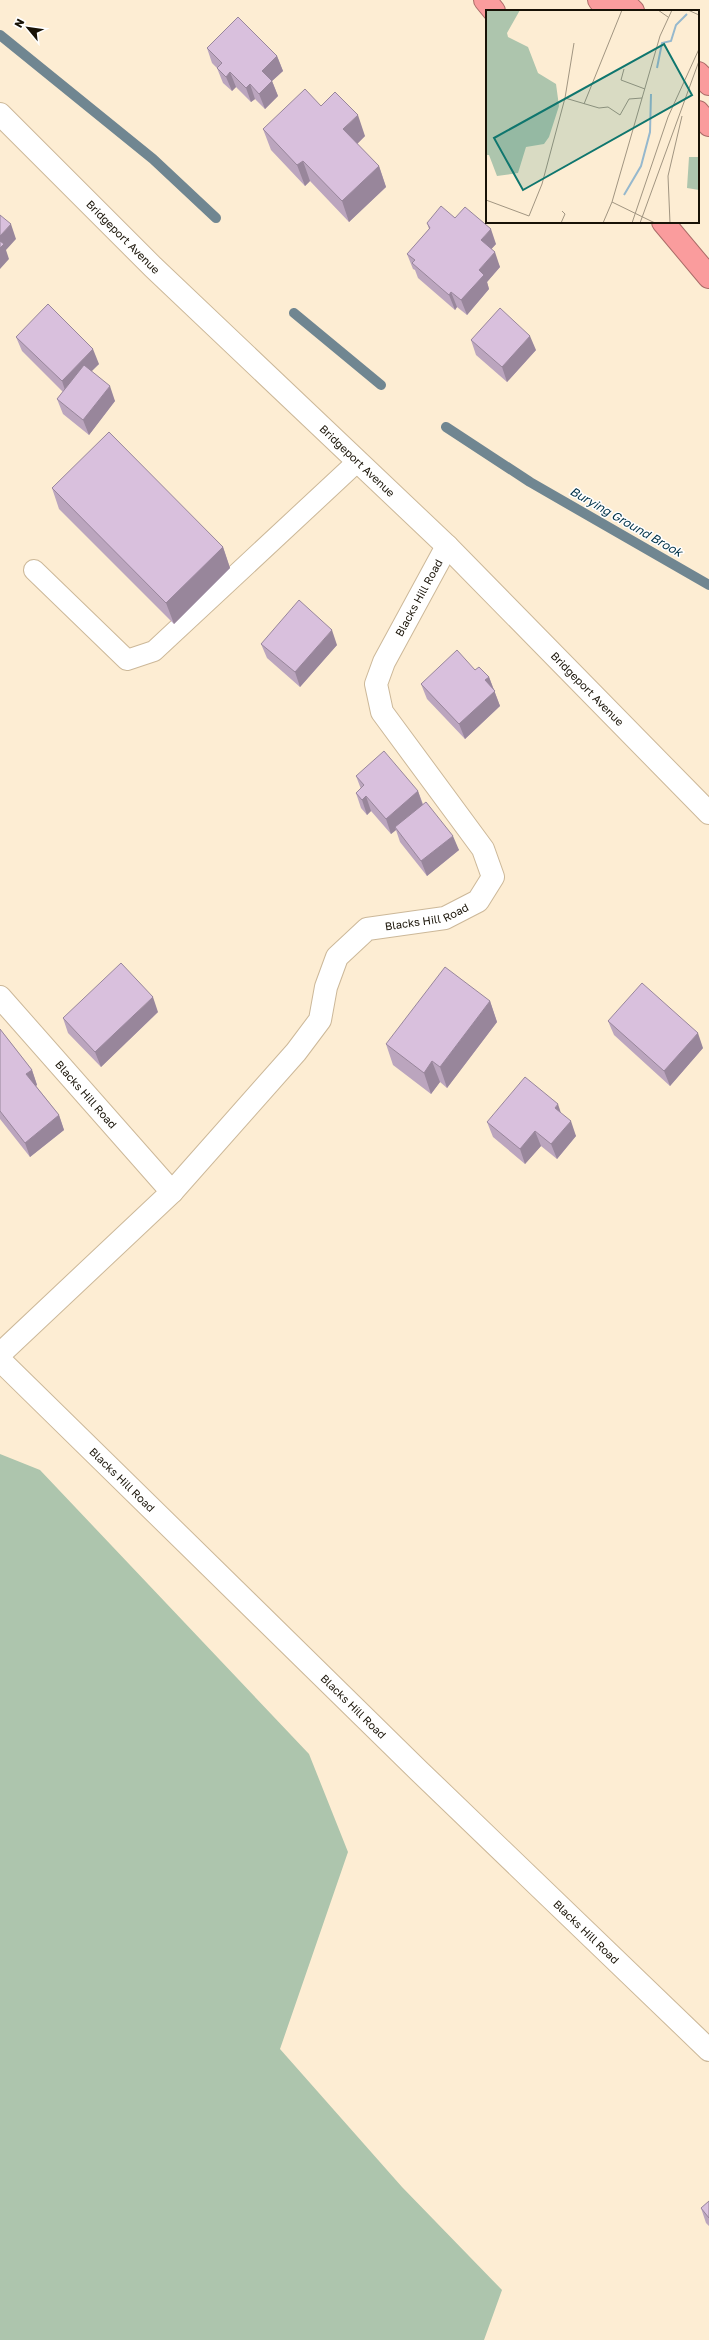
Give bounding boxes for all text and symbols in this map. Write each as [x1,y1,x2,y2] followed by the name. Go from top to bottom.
[8,8,48,48] north arrow
[486,10,699,223] inset map
[11,16,27,30] text: N
[84,197,163,276] street label: Bridgeport Avenue
[317,422,398,499] street label: Bridgeport Avenue
[567,483,686,560] water label: Burying Ground Brook
[392,557,445,639] street label: Blacks Hill Road
[549,649,627,728] street label: Bridgeport Avenue
[384,900,470,932] street label: Blacks Hill Road
[53,1058,120,1131] street label: Blacks Hill Road
[87,1445,158,1514] street label: Blacks Hill Road
[318,1672,389,1741] street label: Blacks Hill Road
[551,1897,622,1966] street label: Blacks Hill Road

